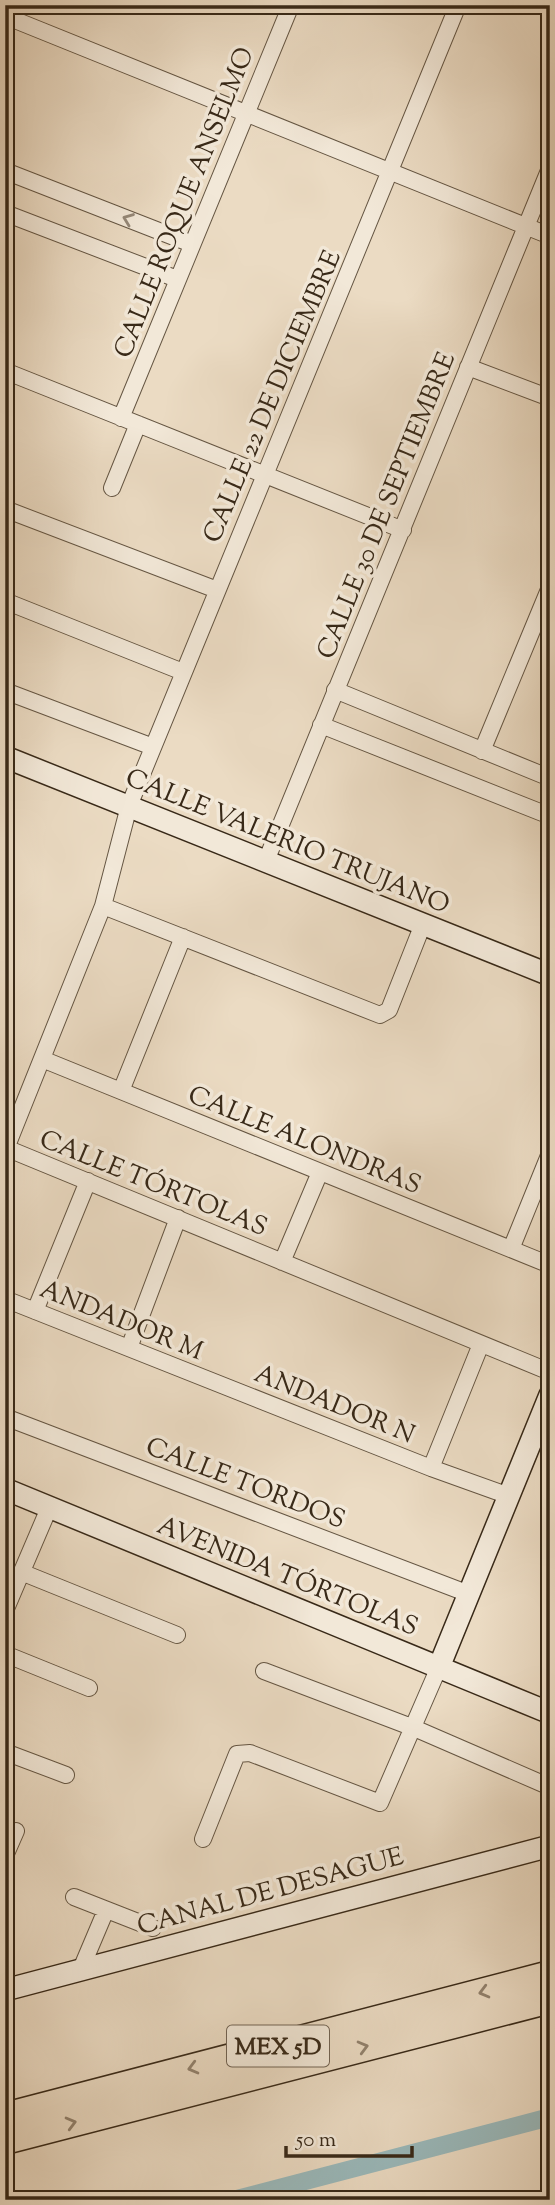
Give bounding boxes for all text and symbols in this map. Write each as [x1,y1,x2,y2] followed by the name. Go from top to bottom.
[106,42,265,364] street label: CALLE ROQUE ANSELMO
[123,213,135,227] one-way arrow
[195,245,352,549] street label: CALLE 22 DE DICIEMBRE
[309,347,466,665] street label: CALLE 30 DE SEPTIEMBRE
[120,760,455,924] street label: CALLE VALERIO TRUJANO
[182,1078,426,1205] street label: CALLE ALONDRAS
[34,1122,273,1247] street label: CALLE TÓRTOLAS
[34,1272,208,1371] street label: ANDADOR M
[248,1356,420,1454] street label: ANDADOR N
[140,1429,350,1539] street label: CALLE TORDOS
[151,1508,423,1647] street label: AVENIDA TÓRTOLAS
[133,1839,408,1946] street label: CANAL DE DESAGUE
[478,1984,490,1998] one-way arrow
[227,2025,329,2066] road number: MEX 5D
[356,2041,368,2055] one-way arrow
[187,2060,199,2074] one-way arrow
[286,2114,412,2158] scale bar
[65,2117,77,2131] one-way arrow
[295,2126,336,2156] text: 50 m

